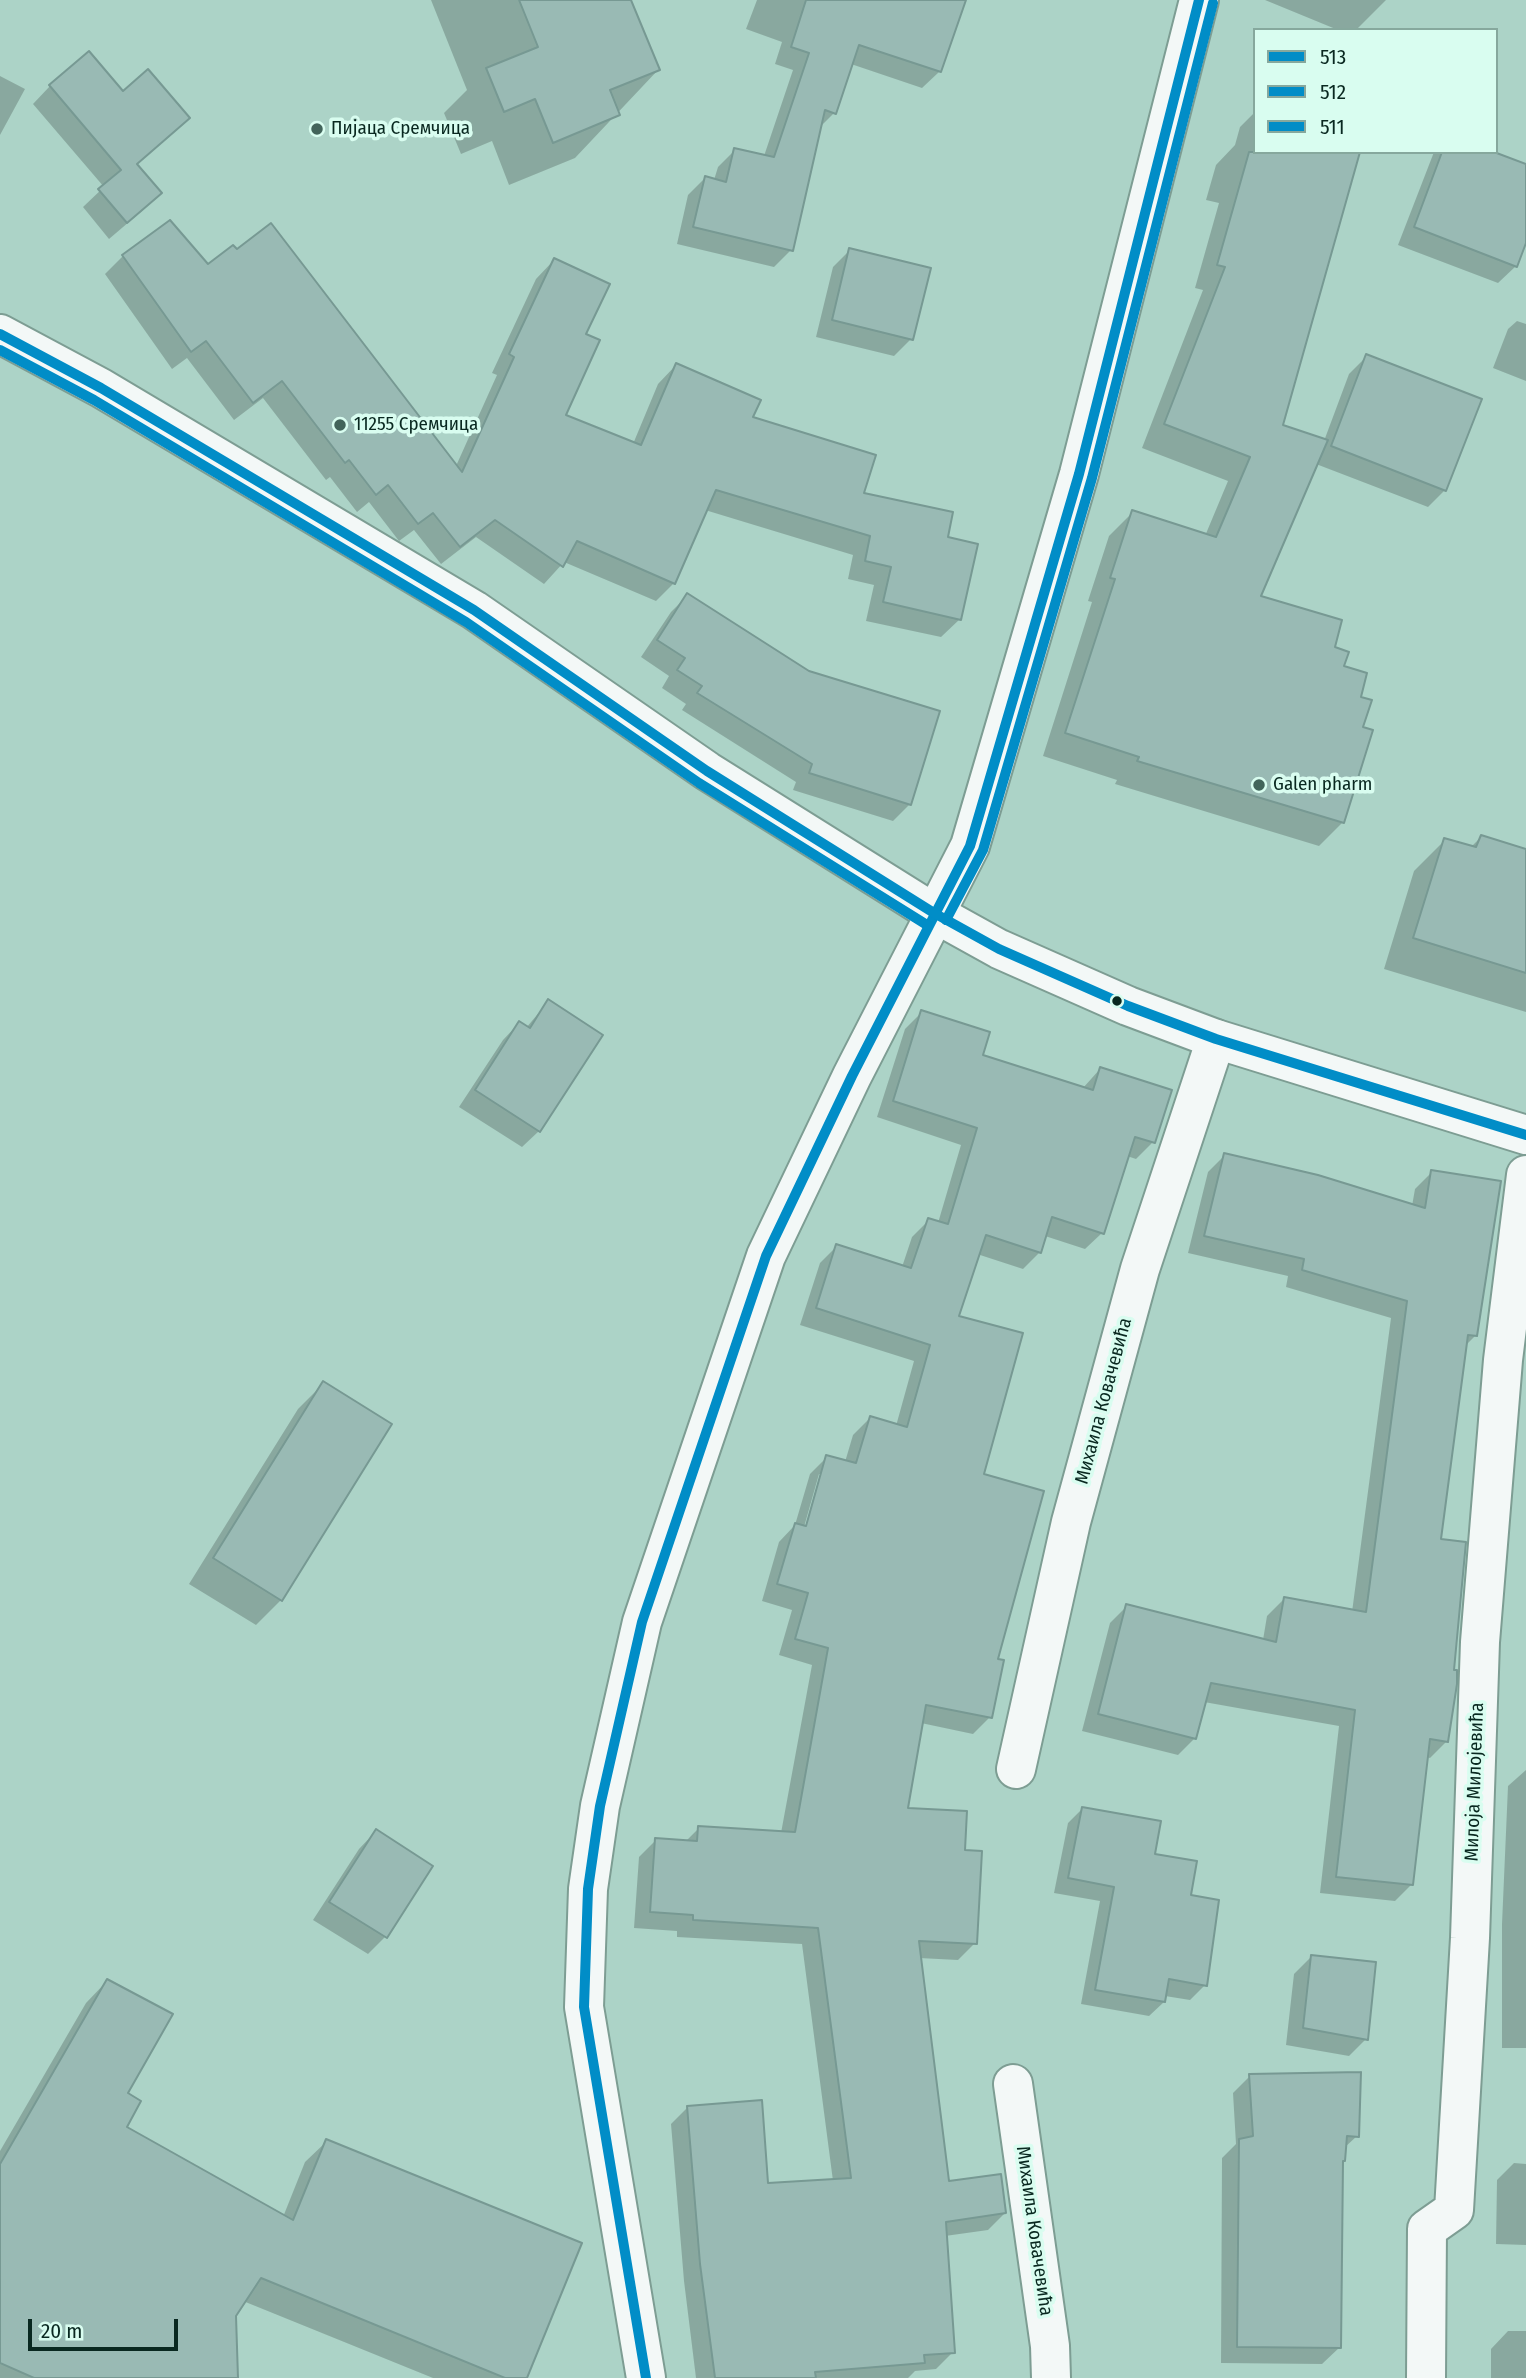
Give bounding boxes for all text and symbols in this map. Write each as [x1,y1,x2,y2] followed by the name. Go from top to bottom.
[1253,28,1498,154] legend
[1320,44,1346,70] text: 513
[1320,79,1346,105] text: 512
[1320,114,1345,140] text: 511
[331,118,470,140] place label: Пијаца Сремчица
[309,121,325,137] marker: Пијаца Сремчица
[354,414,478,436] place label: 11255 Сремчица
[332,417,348,433] marker: 11255 Сремчица
[1273,774,1372,796] place label: Galen pharm
[1251,777,1267,793] marker: Galen pharm
[1110,994,1124,1008] unlabelled marker
[1071,1315,1137,1487] street label: Михаила Ковачевића
[1461,1702,1489,1862] street label: Милоја Милојевића
[1011,2145,1057,2317] street label: Михаила Ковачевића
[32,2304,182,2348] scale bar
[41,2318,82,2344] text: 20 m

